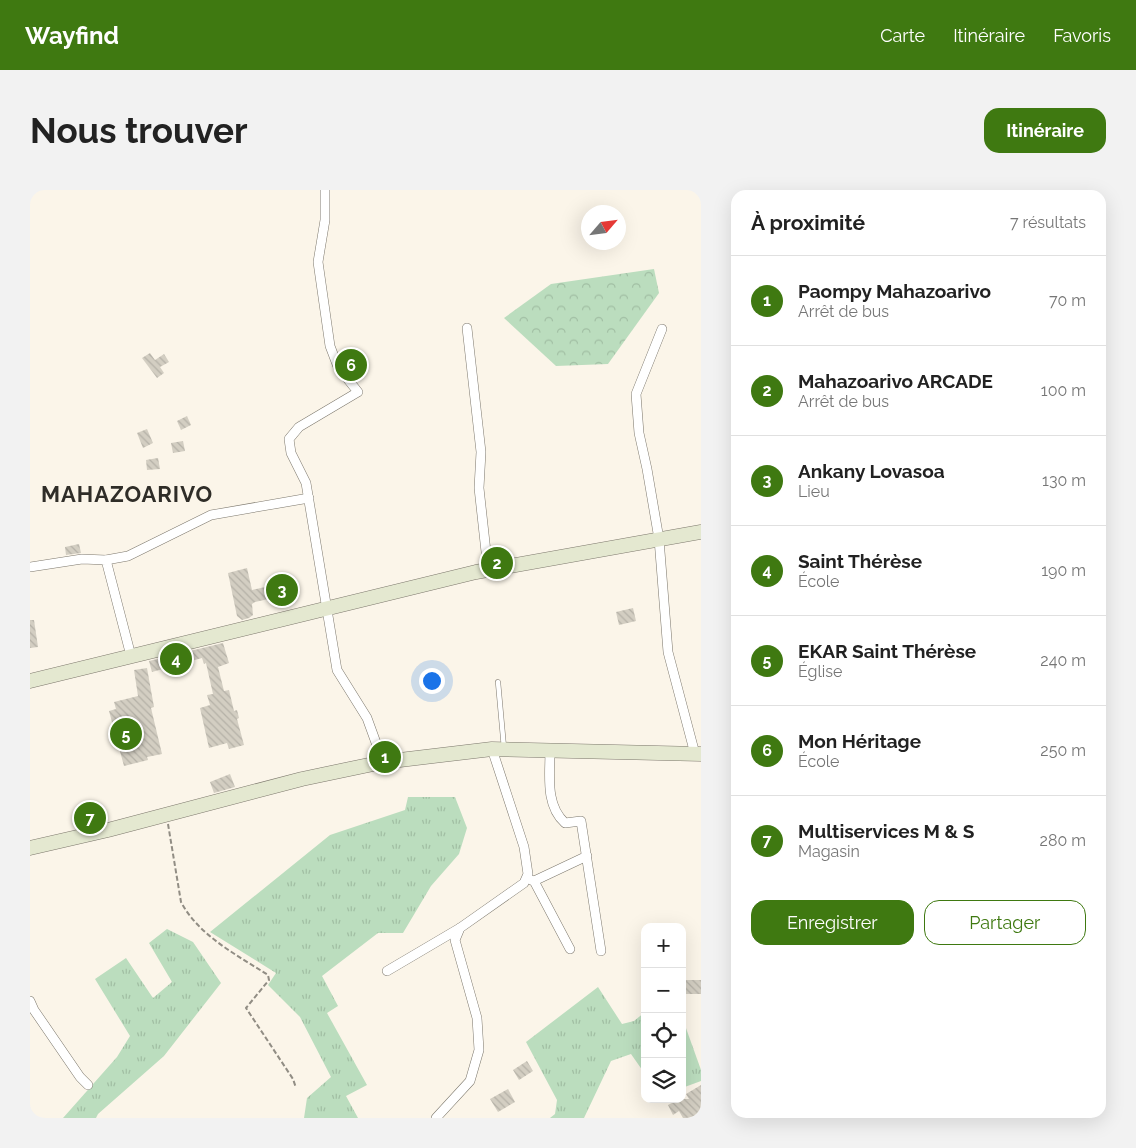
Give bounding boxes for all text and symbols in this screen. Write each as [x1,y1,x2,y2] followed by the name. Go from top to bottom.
[25,21,119,50] text: Wayfind
[880,25,925,46] text: Carte
[953,25,1025,46] text: Itinéraire
[1053,25,1111,46] text: Favoris
[984,108,1106,153] button: Itinéraire
[30,110,248,151] text: Nous trouver
[581,205,626,250] north arrow
[751,210,865,235] text: À proximité
[1010,213,1086,232] text: 7 résultats
[798,280,991,302] text: Paompy Mahazoarivo
[763,291,771,310] text: 1
[1049,291,1086,310] text: 70 m
[798,302,889,321] text: Arrêt de bus
[335,346,367,384] pin: 6
[798,370,993,392] text: Mahazoarivo ARCADE
[762,381,772,400] text: 2
[1041,381,1086,400] text: 100 m
[798,392,889,411] text: Arrêt de bus
[798,460,945,482] text: Ankany Lovasoa
[763,471,771,490] text: 3
[1042,471,1086,490] text: 130 m
[41,481,213,507] district label: MAHAZOARIVO
[798,482,830,501] text: Lieu
[481,544,513,582] pin: 2
[798,550,922,572] text: Saint Thérèse
[762,561,772,580] text: 4
[1041,561,1086,580] text: 190 m
[266,571,298,609] pin: 3
[798,572,839,591] text: École
[160,640,192,678] pin: 4
[798,640,976,662] text: EKAR Saint Thérèse
[763,651,771,670] text: 5
[1040,651,1086,670] text: 240 m
[798,662,842,681] text: Église
[419,668,445,694] your location
[110,715,142,753] pin: 5
[798,730,921,752] text: Mon Héritage
[369,738,401,776] pin: 1
[762,741,772,760] text: 6
[1040,741,1086,760] text: 250 m
[798,752,839,771] text: École
[74,799,106,837] pin: 7
[798,820,974,842] text: Multiservices M & S
[763,831,771,850] text: 7
[1040,831,1086,850] text: 280 m
[798,842,860,861] text: Magasin
[751,900,914,945] button: Enregistrer
[924,900,1086,945] button: Partager
[641,923,686,1103] map controls
[641,923,686,968] button: +
[641,968,686,1013] button: −
[641,1013,686,1058] button: locate
[641,1058,686,1103] button: layers

